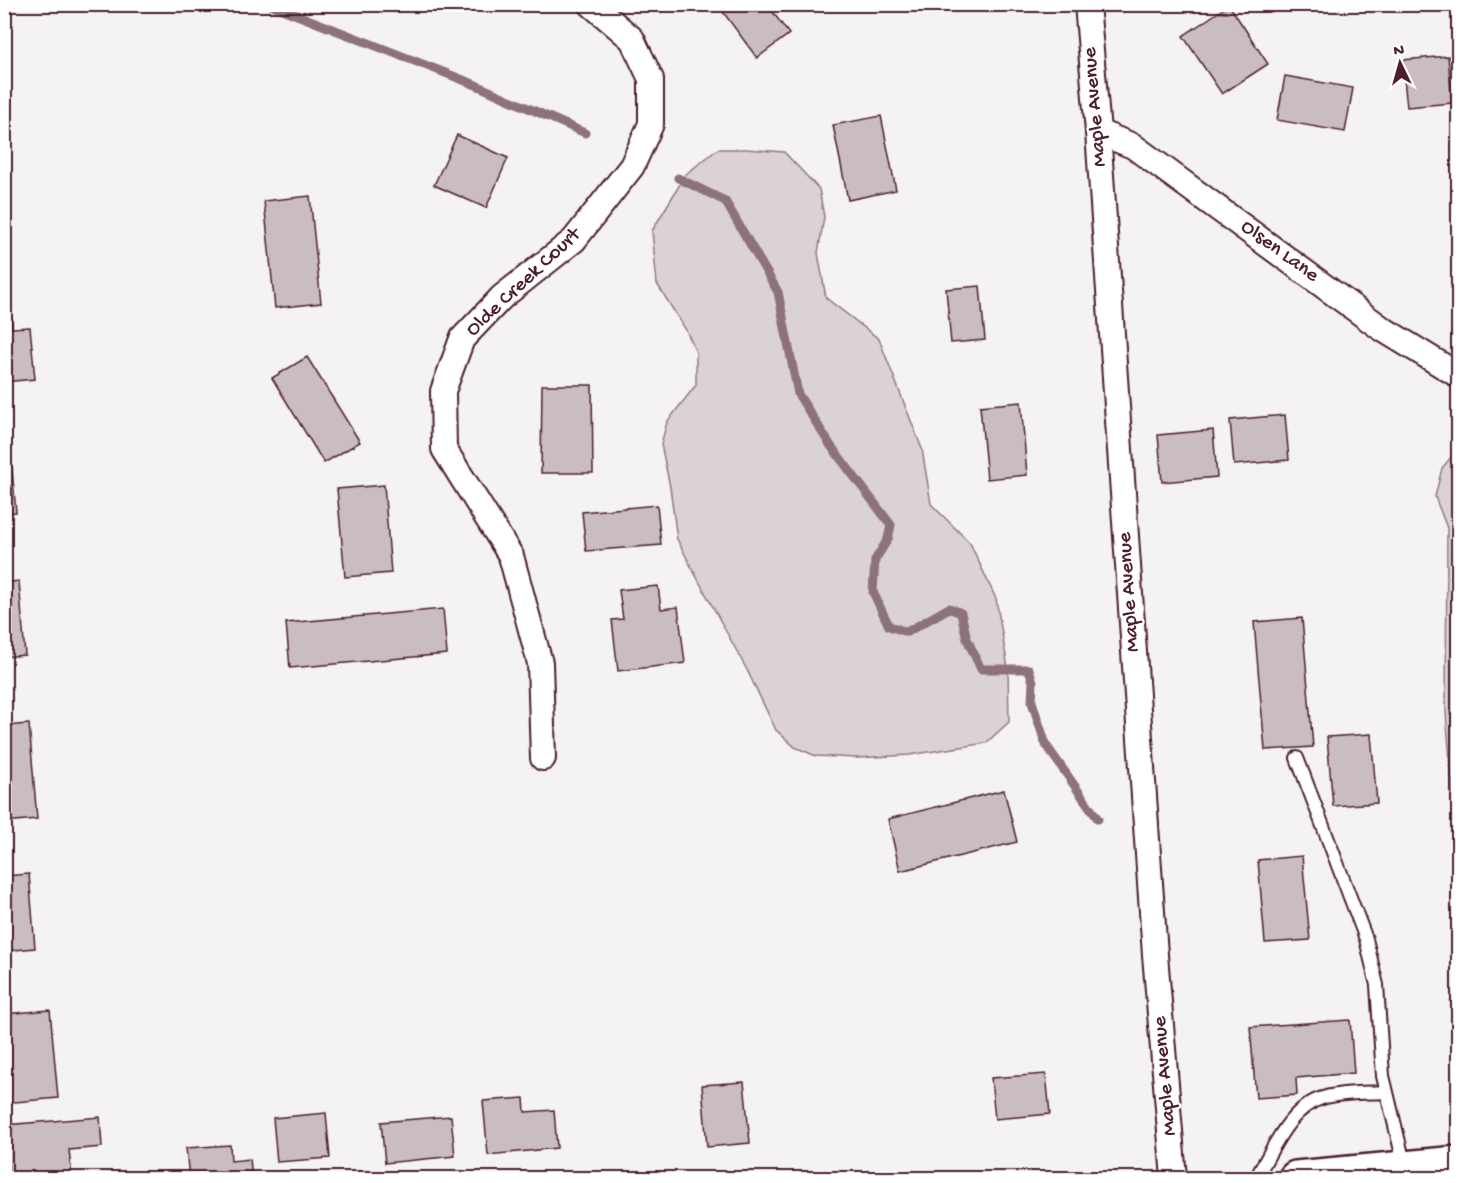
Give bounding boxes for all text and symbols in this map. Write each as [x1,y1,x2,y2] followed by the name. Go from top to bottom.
[1370,33,1430,93] north arrow
[1393,42,1406,61] text: N
[1078,45,1114,168] street label: Maple Avenue
[1235,215,1324,290] street label: Olsen Lane
[461,222,589,343] street label: Olde Creek Court
[1113,530,1147,653] street label: Maple Avenue
[1148,1014,1184,1137] street label: Maple Avenue

